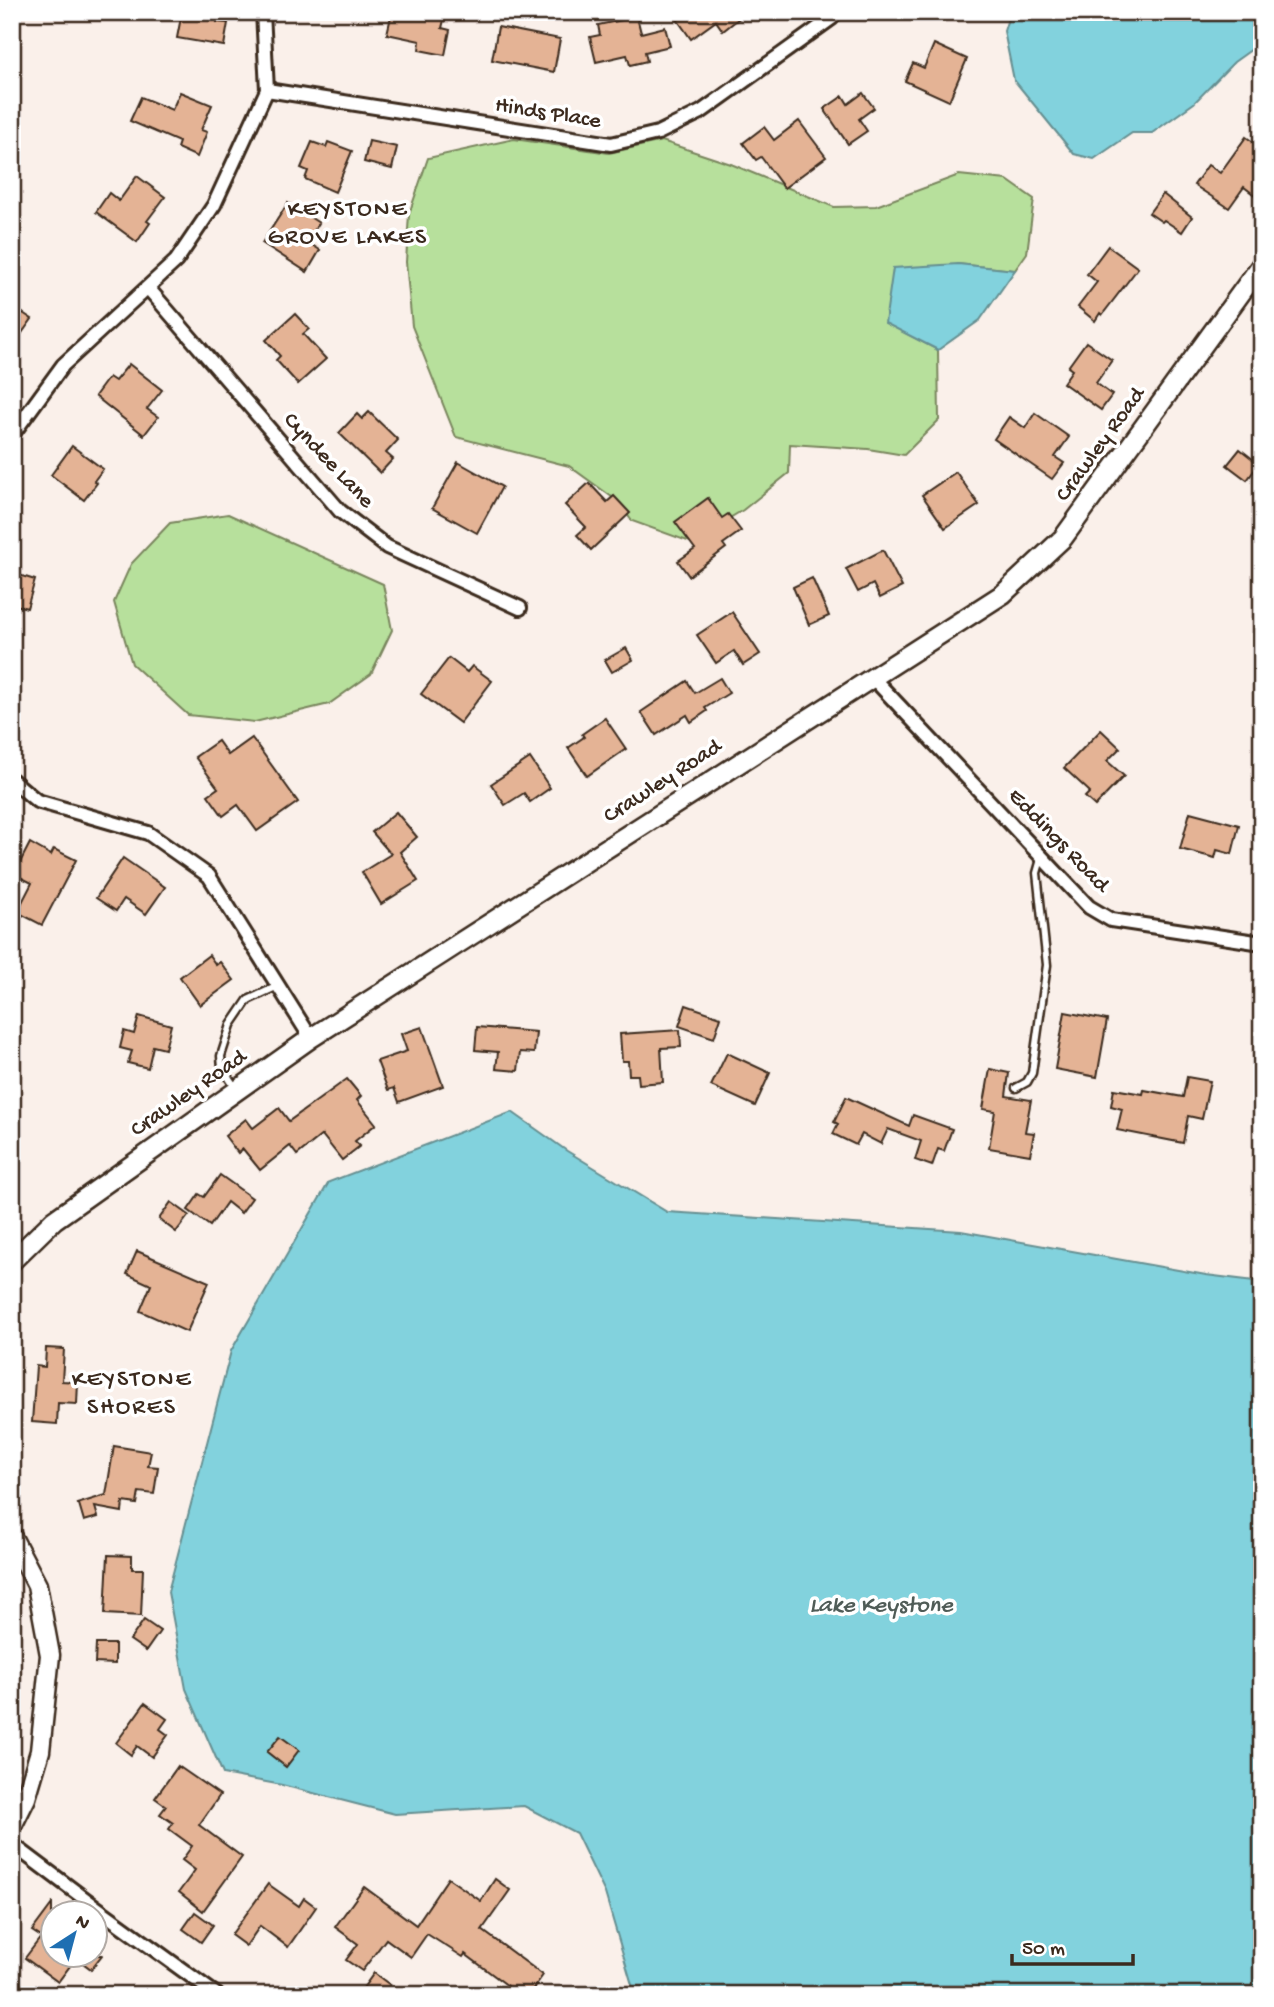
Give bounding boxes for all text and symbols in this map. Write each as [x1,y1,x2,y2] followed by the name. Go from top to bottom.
[493,92,604,136] street label: Hinds Place
[268,196,428,253] district label: KEYSTONE GROVE LAKES
[1050,381,1153,508] street label: Crawley Road
[277,407,380,515] street label: Cyndee Lane
[599,733,728,830] street label: Crawley Road
[1002,783,1115,900] street label: Eddings Road
[126,1043,253,1144] street label: Crawley Road
[72,1366,192,1423] district label: KEYSTONE SHORES
[809,1592,954,1621] water label: Lake Keystone
[38,1898,108,1968] north arrow
[70,1910,94,1936] text: N
[1012,1923,1132,1967] scale bar
[1022,1938,1065,1963] text: 50 m

